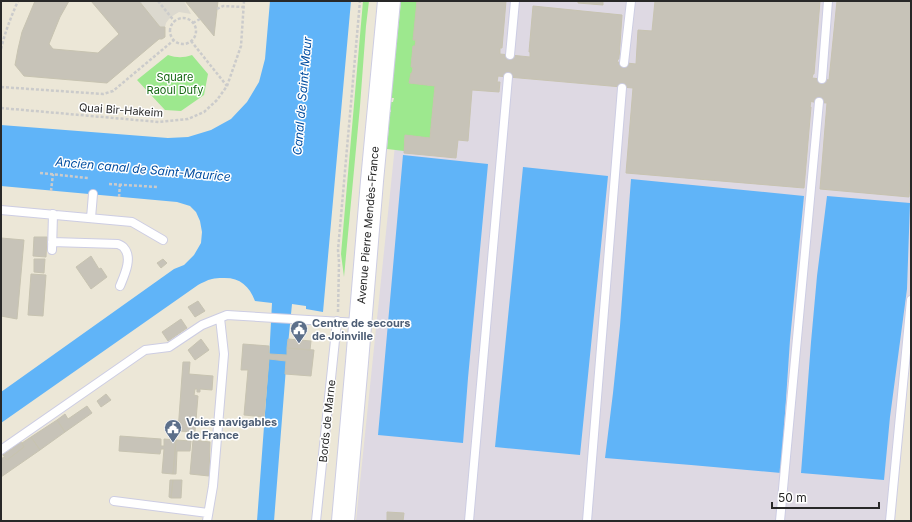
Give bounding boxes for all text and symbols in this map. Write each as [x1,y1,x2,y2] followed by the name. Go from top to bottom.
[289,36,315,156] water label: Canal de Saint-Maur
[147,70,203,97] park label: Square Raoul Dufy
[78,100,164,120] street label: Quai Bir-Hakeim
[354,146,382,304] street label: Avenue Pierre Mendès-France
[54,154,231,184] water label: Ancien canal de Saint-Maurice
[312,316,410,343] place label: Centre de secours de Joinville
[289,319,309,344] public building icon: Centre de secours de Joinville
[316,379,338,463] street label: Bords de Marne
[186,415,277,442] place label: Voies navigables de France
[163,418,183,443] public building icon: Voies navigables de France
[772,484,879,510] scale bar
[778,490,807,505] text: 50 m

